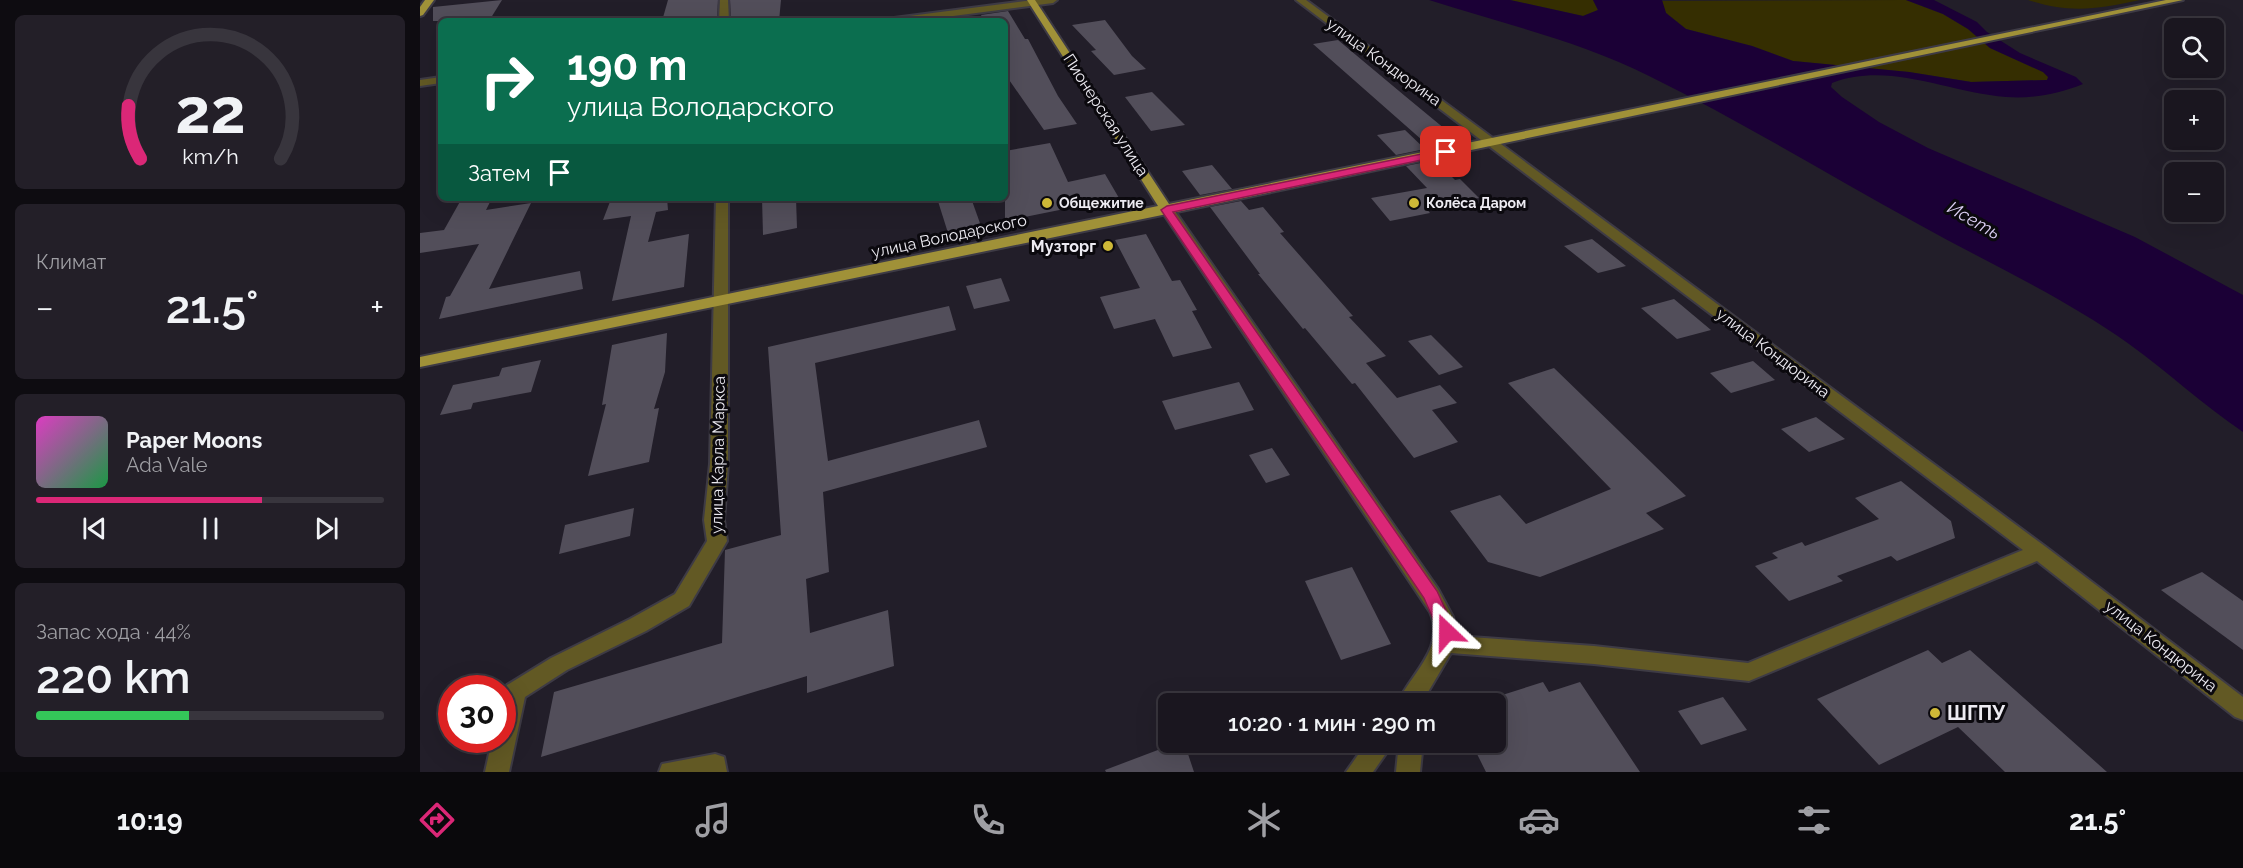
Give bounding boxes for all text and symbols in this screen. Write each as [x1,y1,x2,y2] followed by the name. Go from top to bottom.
[1323,14,1445,110] street label: улица Кондюрина
[2164,18,2224,222] map controls
[2164,18,2224,78] button: search
[567,41,687,90] text: 190 m
[468,42,546,120] icon: right
[1059,50,1153,180] street label: Пионерская улица
[175,74,245,148] text: 22
[2164,90,2224,150] button: +
[567,91,834,122] text: улица Володарского
[1420,126,1471,177] pin
[1429,135,1462,168] icon: arrive
[182,145,238,170] text: km/h
[543,156,576,189] icon: arrive
[468,160,531,186] text: Затем
[2164,162,2224,222] button: −
[1059,195,1144,211] place label: Общежитие
[1426,195,1526,211] place label: Колёса Даром
[1040,196,1054,210] marker: Общежитие
[1407,196,1421,210] marker: Колёса Даром
[1944,197,2004,243] water label: Исеть
[870,210,1028,262] street label: улица Володарского
[1031,237,1096,256] place label: Музторг
[1101,239,1115,253] marker: Музторг
[36,250,106,274] text: Климат
[166,281,258,334] text: 21.5°
[36,288,54,327] text: −
[370,288,384,327] text: +
[1713,304,1833,402] street label: улица Кондюрина
[707,376,729,534] street label: улица Карла Маркса
[126,427,262,453] text: Paper Moons
[126,453,208,477] text: Ada Vale
[78,512,111,545] icon: previous
[194,512,227,545] icon: pause
[310,512,343,545] icon: next
[2101,596,2221,696] street label: улица Кондюрина
[1415,600,1479,664] position arrow
[36,620,191,644] text: Запас хода · 44%
[36,651,191,704] text: 220 km
[438,675,516,753] speed limit sign: 30
[1947,701,2005,725] place label: ШГПУ
[1928,706,1942,720] marker: ШГПУ
[1228,710,1436,736] text: 10:20 · 1 мин · 290 m
[416,799,458,841] icon: directions
[692,799,734,841] icon: music
[967,799,1009,841] icon: phone
[1243,799,1285,841] icon: climate
[1518,799,1560,841] icon: car
[1793,799,1835,841] icon: filters
[117,805,183,836] text: 10:19
[2069,805,2126,836] text: 21.5°

